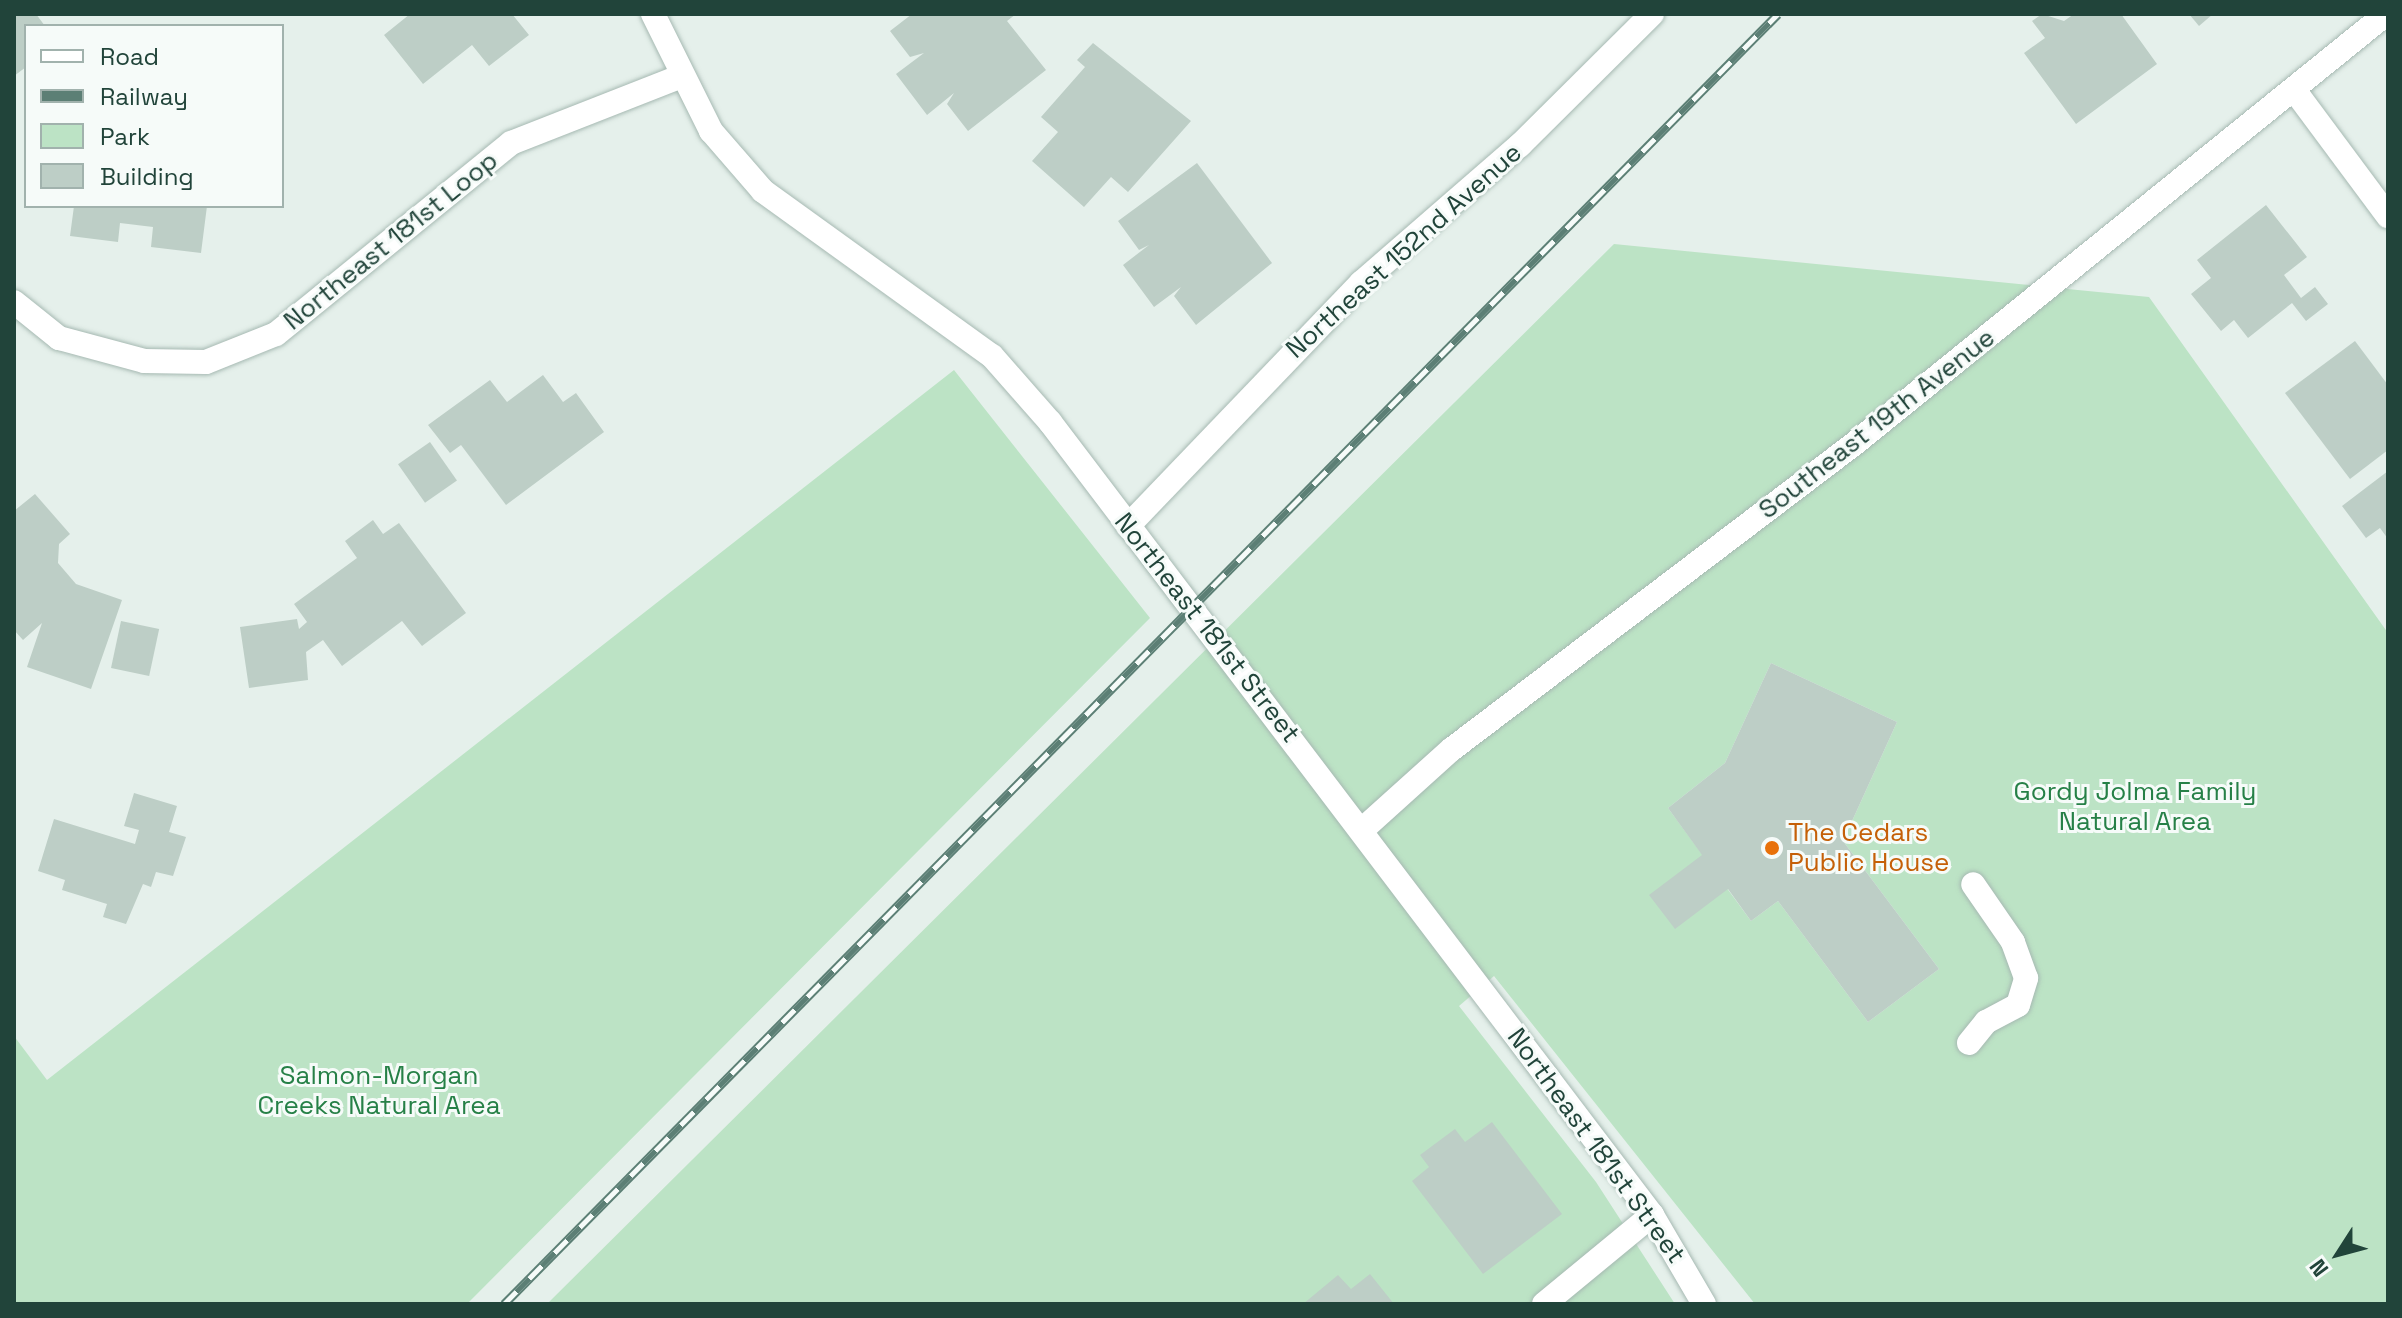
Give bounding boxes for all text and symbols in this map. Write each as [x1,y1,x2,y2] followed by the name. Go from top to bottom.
[24,24,284,208] legend
[100,41,159,72] text: Road
[100,81,188,112] text: Railway
[100,121,150,152] text: Park
[1280,137,1528,365] street label: Northeast 152nd Avenue
[278,145,504,337] street label: Northeast 181st Loop
[100,161,194,192] text: Building
[1753,322,2001,526] street label: Southeast 19th Avenue
[1108,507,1306,749] street label: Northeast 181st Street
[2014,776,2256,838] park label: Gordy Jolma Family Natural Area
[1788,817,1949,878] place label: The Cedars Public House
[1763,839,1781,857] marker: The Cedars Public House
[1500,1022,1692,1270] street label: Northeast 181st Street
[257,1060,501,1122] park label: Salmon-Morgan Creeks Natural Area
[2298,1214,2378,1294] north arrow
[2303,1254,2334,1282] text: N

